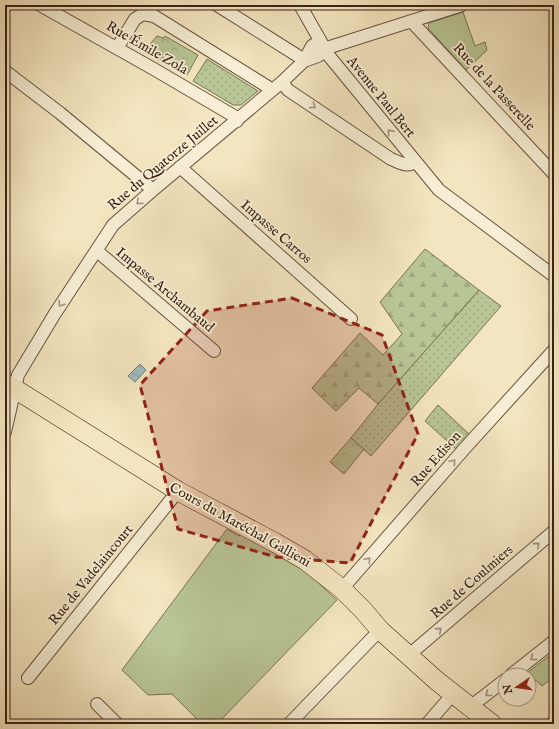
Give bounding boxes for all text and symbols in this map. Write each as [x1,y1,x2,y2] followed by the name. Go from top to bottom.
[103,16,193,79] street label: Rue Émile Zola
[449,39,540,135] street label: Rue de la Passerelle
[342,52,419,142] street label: Avenue Paul Bert
[308,101,315,108] one-way arrow
[104,111,222,214] street label: Rue du Quatorze Juillet
[388,129,395,136] one-way arrow
[237,196,315,268] street label: Impasse Carros
[137,197,144,204] one-way arrow
[112,244,218,337] street label: Impasse Archambaud
[59,300,66,307] one-way arrow
[407,427,465,491] street label: Rue Edison
[449,459,456,467] one-way arrow
[166,479,314,572] street label: Cours du Maréchal Gallieni
[45,521,137,629] street label: Rue de Vadelaincourt
[427,541,517,623] street label: Rue de Coulmiers
[533,543,540,550] one-way arrow
[364,557,371,565] one-way arrow
[434,627,441,634] one-way arrow
[530,654,537,661] one-way arrow
[497,667,537,707] north arrow
[500,682,516,696] text: N
[485,689,492,696] one-way arrow

